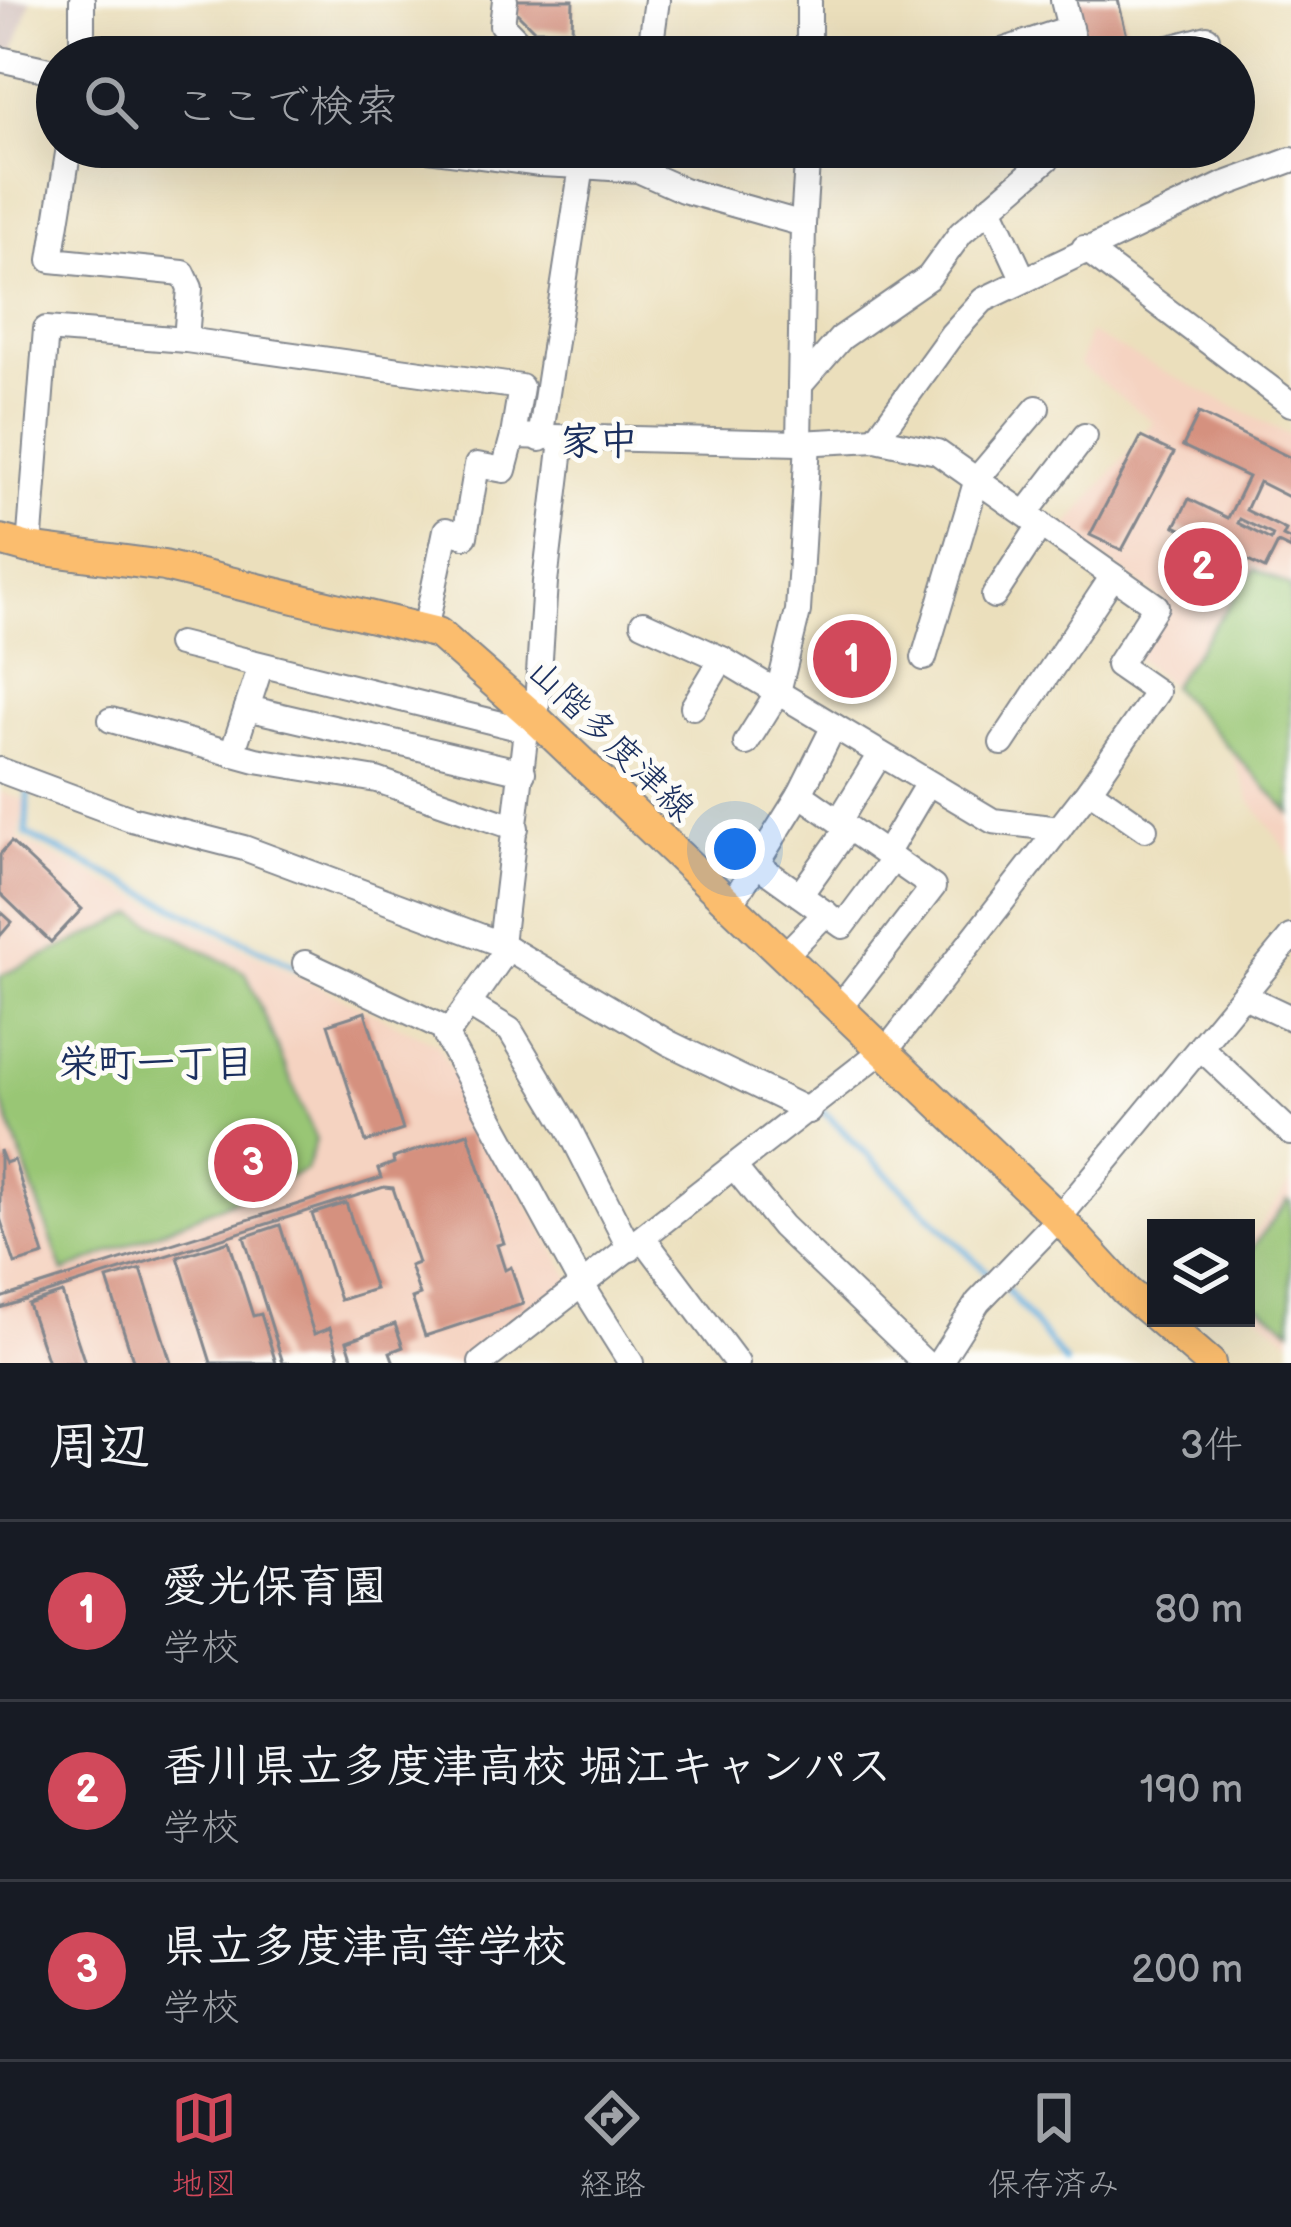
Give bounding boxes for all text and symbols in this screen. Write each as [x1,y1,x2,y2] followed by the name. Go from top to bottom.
[36,36,1255,168] search box
[78,69,144,135] icon: search
[174,80,399,135] text: ここで検索
[560,419,638,466] district label: 家中
[1164,522,1242,612] pin: 2
[813,614,891,704] pin: 1
[518,650,703,831] street label: 山階多度津線
[705,819,765,879] your location
[58,1041,254,1088] district label: 栄町一丁目
[214,1118,292,1208] pin: 3
[1147,1219,1255,1327] map controls
[1147,1219,1255,1327] button: layers
[48,1417,150,1478] text: 周辺
[1180,1423,1243,1470] text: 3件
[162,1560,387,1615] text: 愛光保育園
[79,1587,95,1634] text: 1
[1155,1587,1243,1634] text: 80 m
[162,1625,240,1672] text: 学校
[162,1740,892,1795] text: 香川県立多度津高校 堀江キャンパス
[75,1767,99,1814] text: 2
[1140,1767,1243,1814] text: 190 m
[162,1805,240,1852] text: 学校
[162,1920,567,1975] text: 県立多度津高等学校
[76,1947,98,1994] text: 3
[1131,1947,1243,1994] text: 200 m
[162,1985,240,2032] text: 学校
[171,2085,237,2205] tab: 地図
[579,2085,645,2205] tab: 経路
[988,2085,1120,2205] tab: 保存済み

